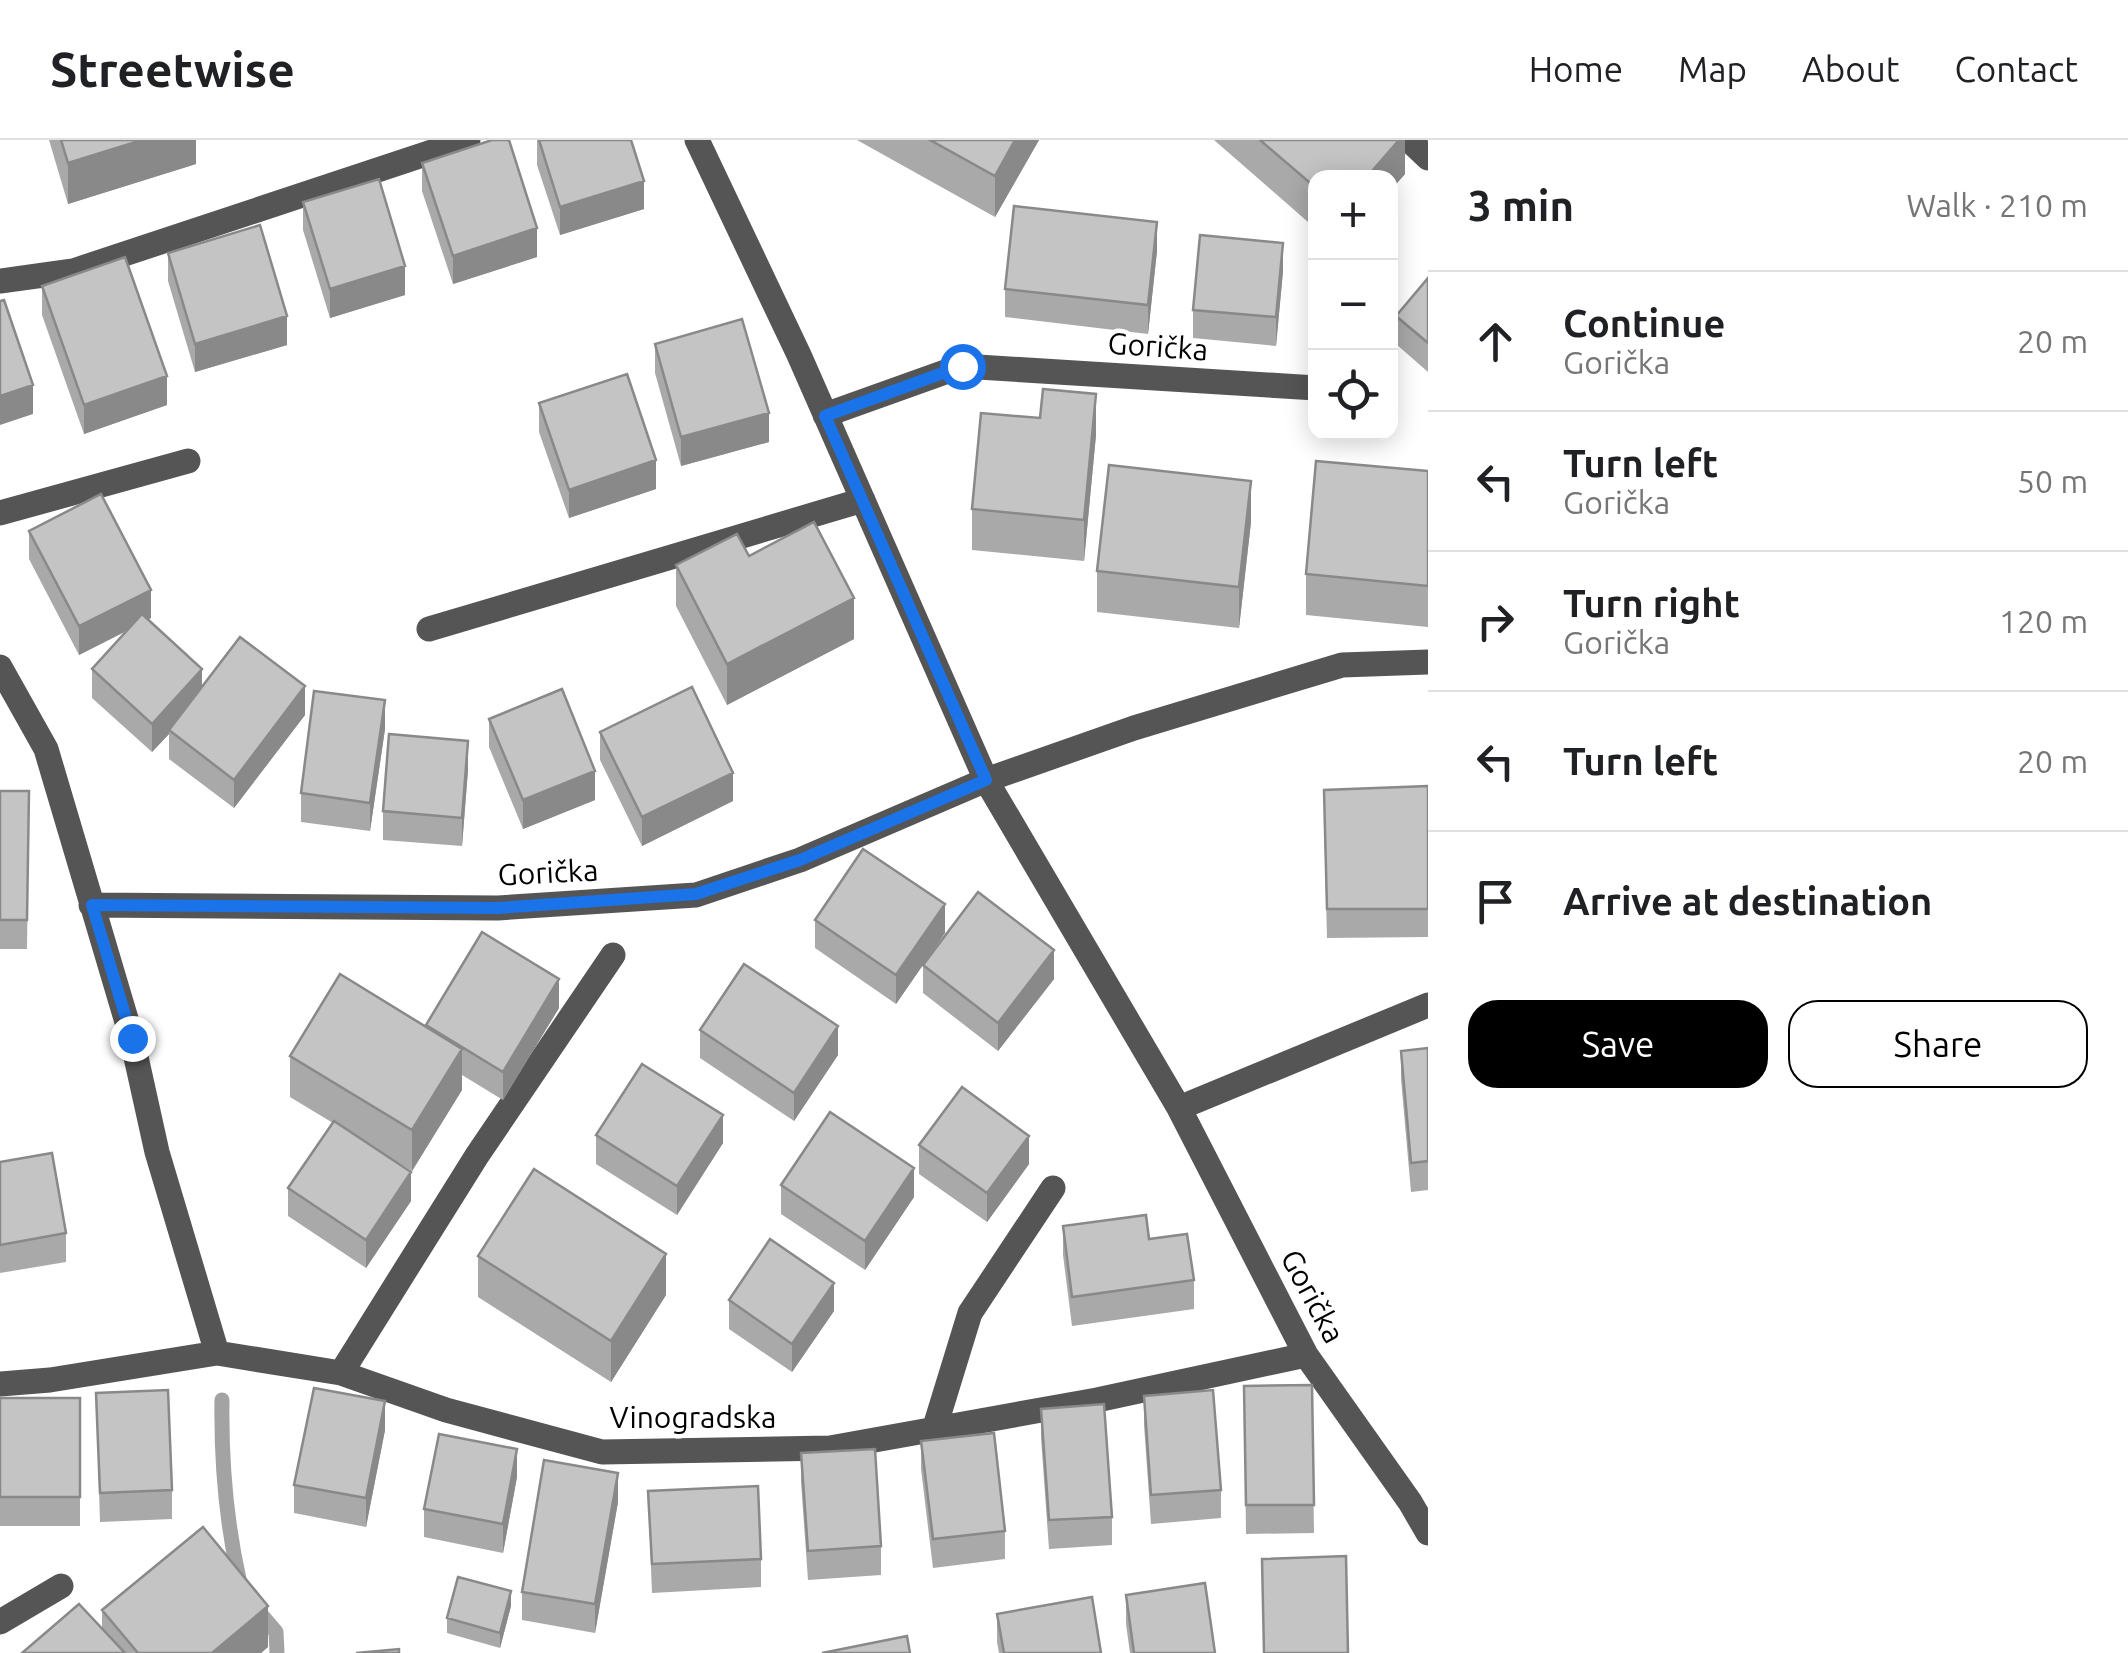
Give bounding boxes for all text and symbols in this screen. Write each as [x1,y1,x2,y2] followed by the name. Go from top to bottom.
[50,42,295,96] text: Streetwise
[1529,49,1623,89] text: Home
[1678,49,1747,89] text: Map
[1802,49,1899,89] text: About
[1954,49,2078,89] text: Contact
[1308,170,1398,440] map controls
[1308,170,1398,260] button: +
[1468,182,1574,229] text: 3 min
[1906,187,2088,223] text: Walk · 210 m
[1308,260,1398,350] button: −
[1563,302,1725,344] text: Continue
[1468,314,1523,369] icon: ahead
[2017,323,2088,359] text: 20 m
[1107,326,1209,366] street label: Gorička
[940,344,986,390] route start
[1563,344,1670,380] text: Gorička
[1308,350,1398,440] button: locate
[1563,442,1718,484] text: Turn left
[1468,454,1523,509] icon: left
[2017,463,2088,499] text: 50 m
[1563,484,1670,520] text: Gorička
[1563,582,1740,624] text: Turn right
[1468,594,1523,649] icon: right
[1999,603,2088,639] text: 120 m
[1563,624,1670,660] text: Gorička
[1468,734,1523,789] icon: left
[1563,740,1718,782] text: Turn left
[2017,743,2088,779] text: 20 m
[497,852,599,892] street label: Gorička
[1468,874,1523,929] icon: arrive
[1563,880,1932,922] text: Arrive at destination
[1468,1000,1768,1088] button: Save
[1788,1000,2088,1088] button: Share
[110,1016,156,1062] route end
[1274,1244,1352,1348] street label: Gorička
[609,1400,777,1434] street label: Vinogradska

